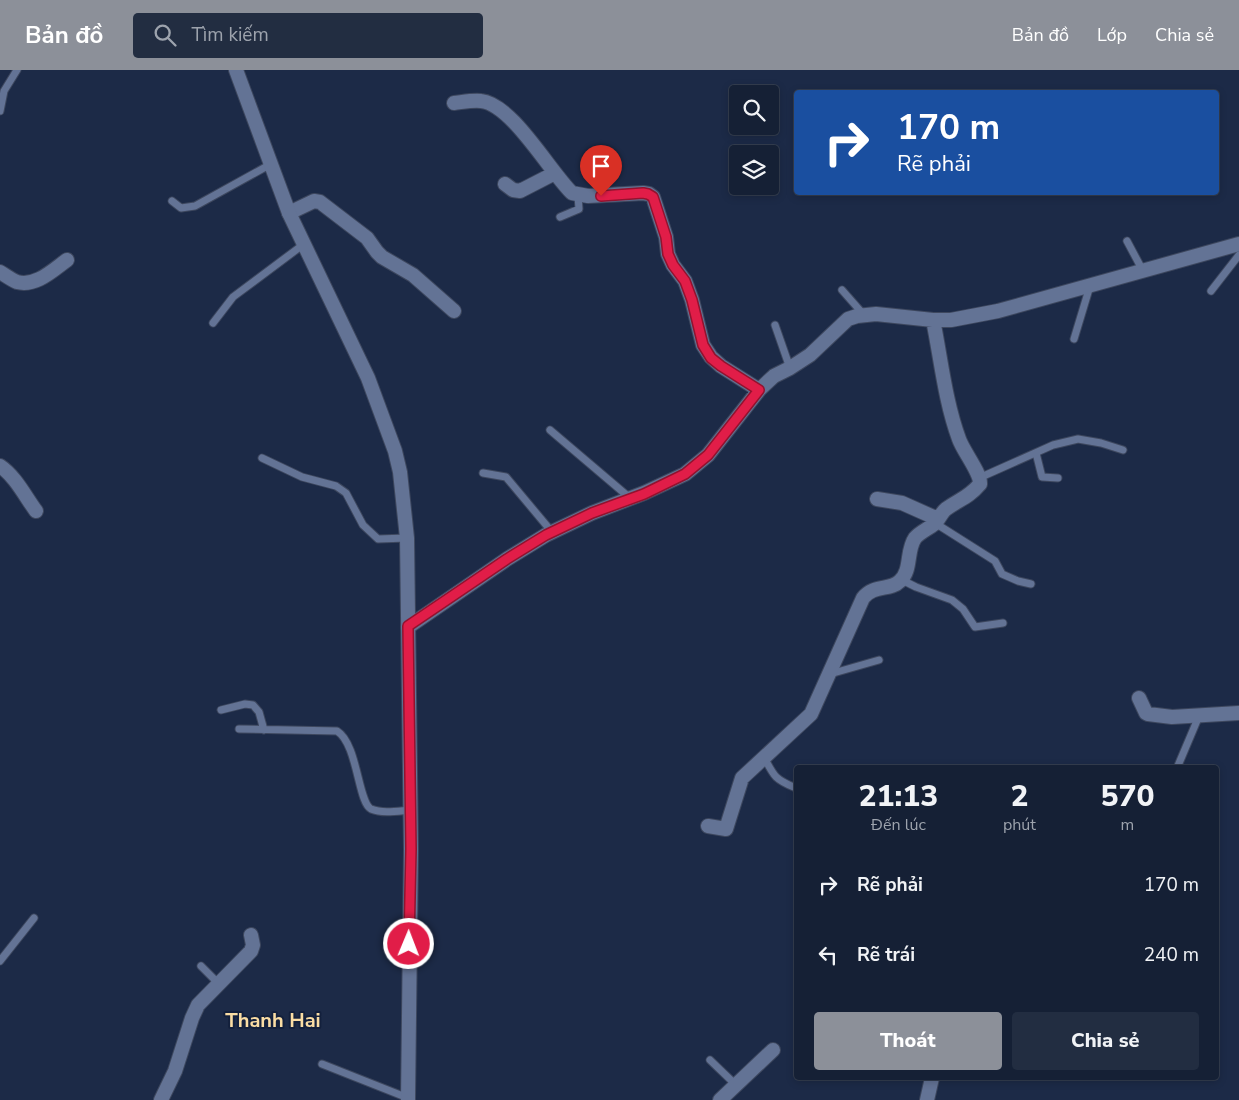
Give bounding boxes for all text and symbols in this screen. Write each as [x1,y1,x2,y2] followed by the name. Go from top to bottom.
[133,13,483,58] search box
[25,19,103,51] text: Bản đồ
[151,21,179,49] icon: search
[191,22,269,48] text: Tìm kiếm
[1012,23,1069,47] text: Bản đồ
[1097,23,1127,47] text: Lớp
[1155,23,1214,47] text: Chia sẻ
[729,85,779,195] map controls
[729,85,779,135] button: search
[897,104,1000,151] text: 170 m
[814,110,879,175] icon: right
[580,145,622,196] pin
[729,145,779,195] button: layers
[897,149,971,179] text: Rẽ phải
[587,152,615,180] icon: arrive
[859,776,938,817] text: 21:13
[1010,776,1028,817] text: 2
[1100,776,1154,817] text: 570
[871,814,926,836] text: Đến lúc
[1003,814,1036,836] text: phút
[1121,814,1134,836] text: m
[814,871,842,899] icon: right
[857,872,923,898] text: Rẽ phải
[1144,872,1199,898] text: 170 m
[382,917,434,969] position arrow
[814,941,842,969] icon: left
[857,942,915,968] text: Rẽ trái
[1144,942,1199,968] text: 240 m
[225,1007,321,1034] district label: Thanh Hai
[814,1012,1002,1070] button: Thoát
[1012,1012,1199,1070] button: Chia sẻ

